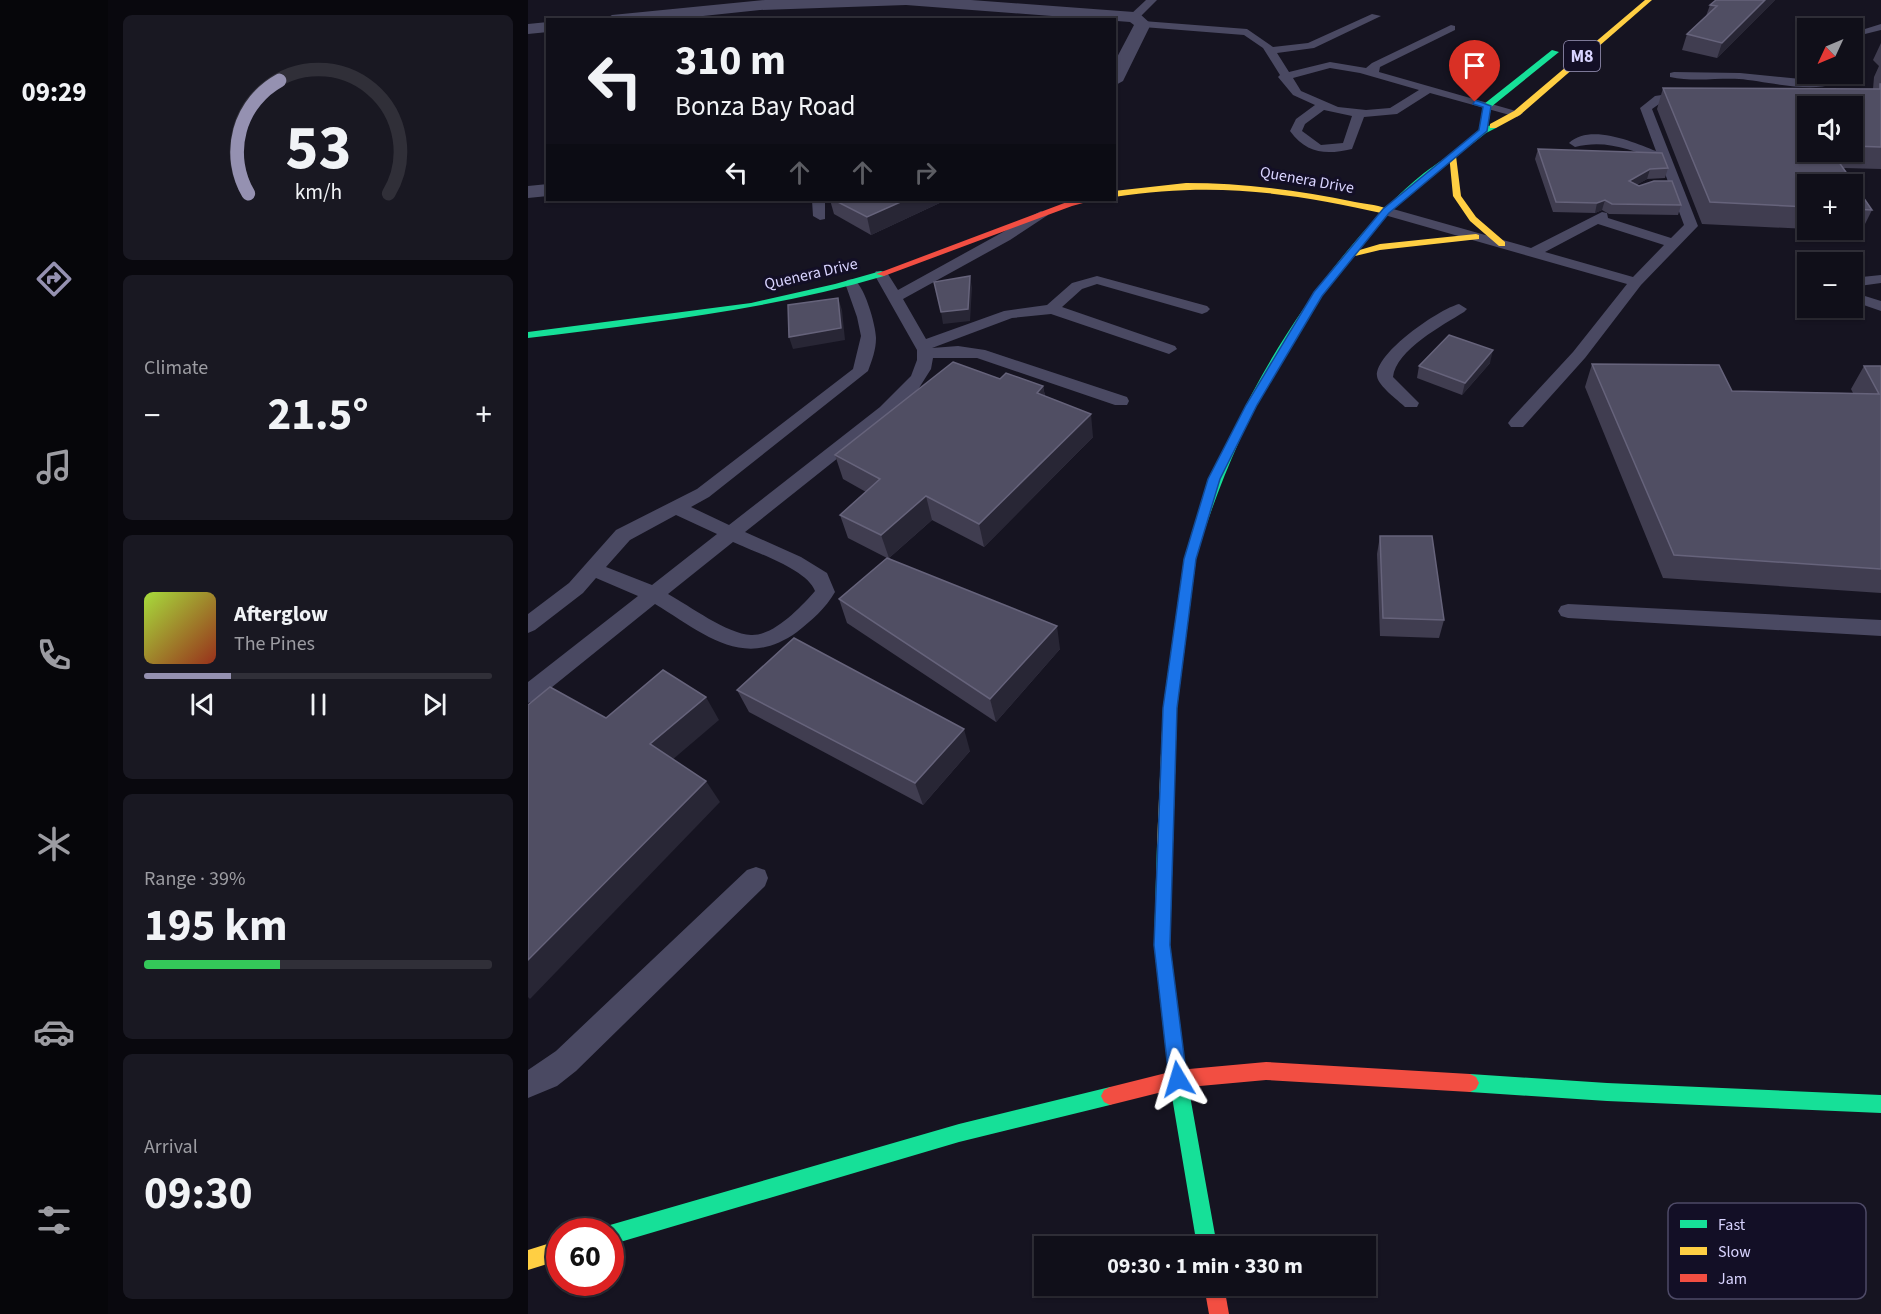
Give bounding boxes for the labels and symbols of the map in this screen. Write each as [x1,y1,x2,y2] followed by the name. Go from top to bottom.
[1797,18,1863,84] north arrow
[1449,40,1500,102] pin
[1564,41,1600,71] road number: M8
[1258,161,1356,199] street label: Quenera Drive
[762,253,860,295] street label: Quenera Drive
[1146,1047,1210,1111] position arrow
[1668,1203,1866,1299] legend
[1718,1214,1746,1236] text: Fast
[546,1218,624,1296] speed limit sign: 60
[1718,1241,1751,1263] text: Slow
[1718,1268,1747,1290] text: Jam

